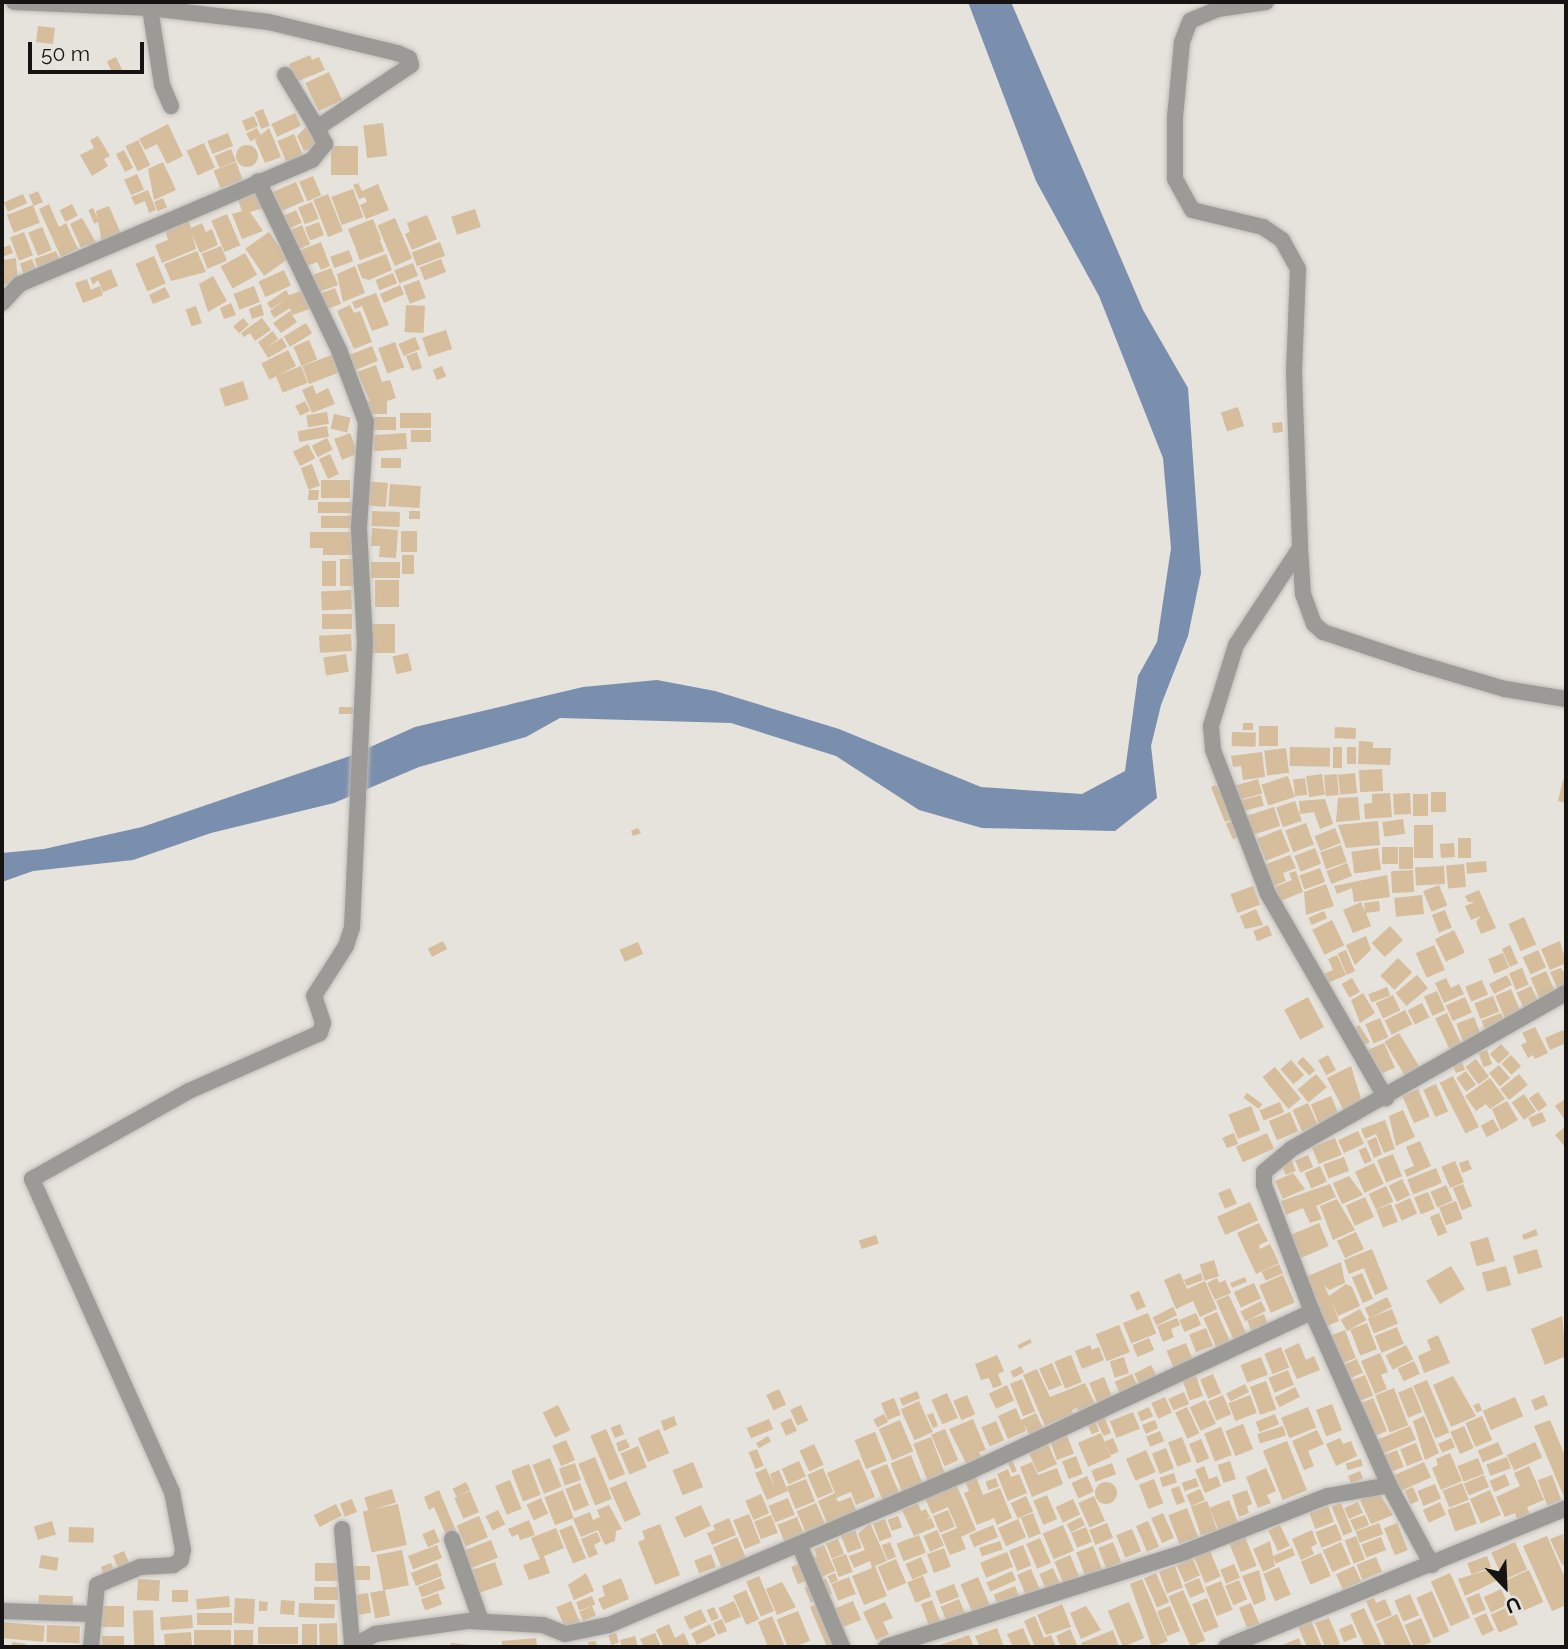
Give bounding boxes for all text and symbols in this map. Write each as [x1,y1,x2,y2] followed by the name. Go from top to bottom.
[32,28,147,72] scale bar
[41,41,90,66] text: 50 m
[1470,1551,1540,1621] north arrow
[1502,1592,1524,1618] text: U

